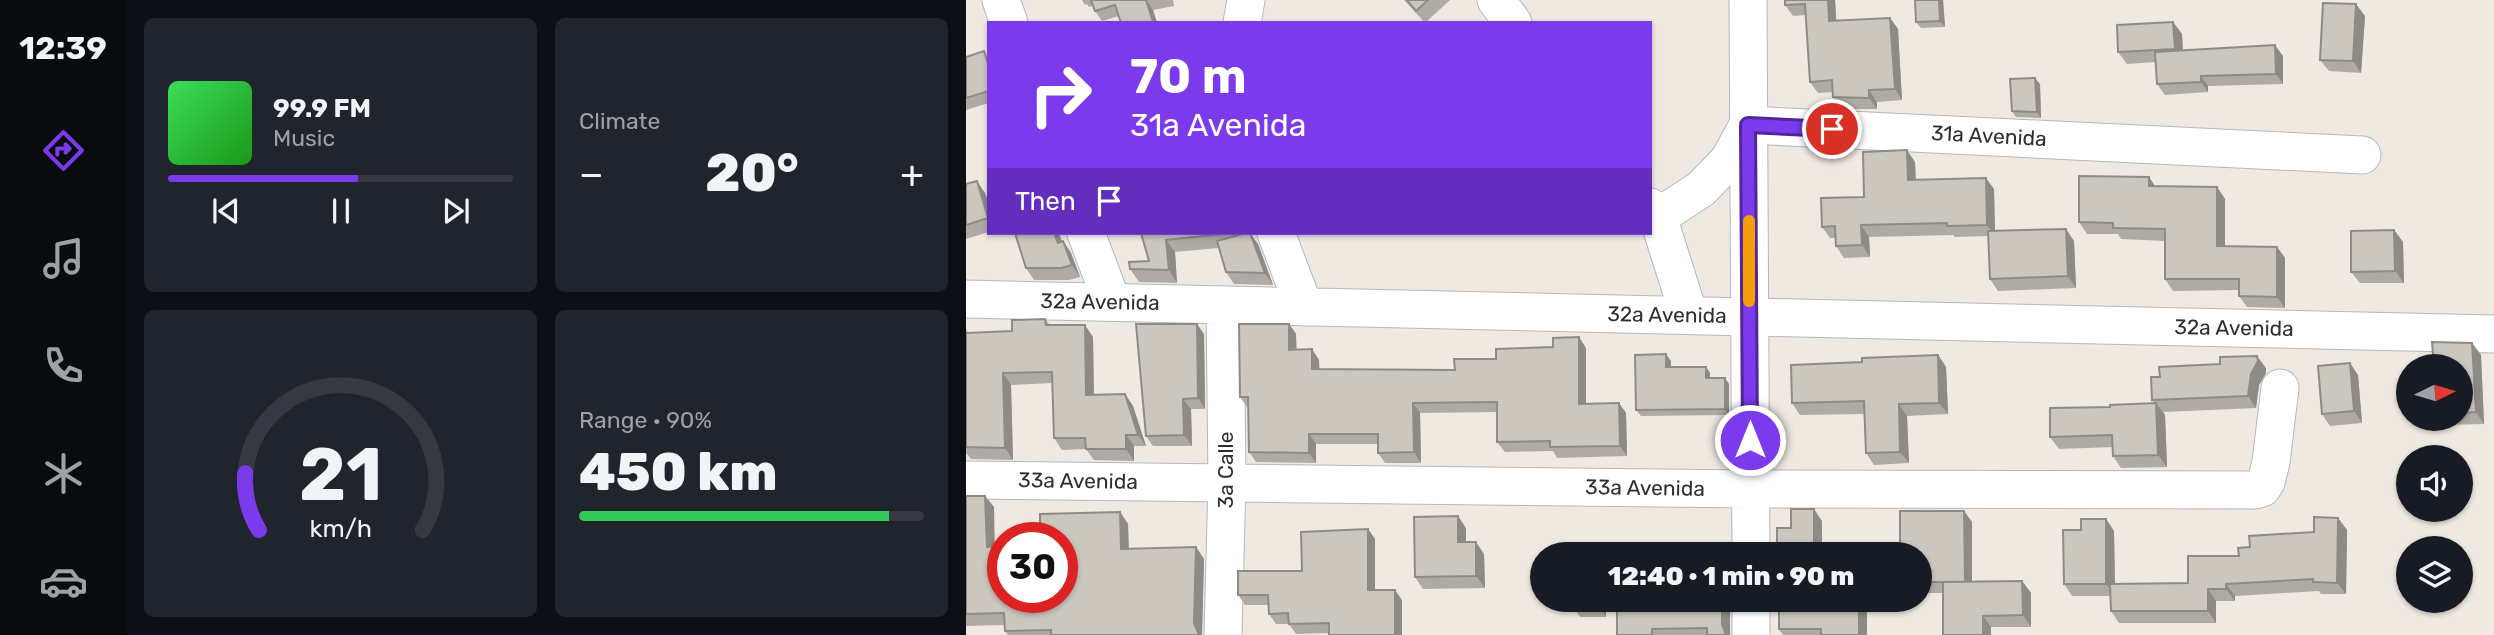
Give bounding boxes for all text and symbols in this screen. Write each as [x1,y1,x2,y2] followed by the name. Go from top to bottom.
[19,29,107,67] text: 12:39
[1130,47,1247,105] text: 70 m
[1015,49,1106,140] icon: right
[273,93,371,124] text: 99.9 FM
[1802,99,1862,159] pin
[1130,106,1306,144] text: 31a Avenida
[579,107,660,135] text: Climate
[1813,110,1851,148] icon: arrive
[1931,120,2047,151] street label: 31a Avenida
[273,124,335,152] text: Music
[39,126,88,175] icon: directions
[705,142,799,204] text: 20°
[579,151,604,197] text: −
[900,151,924,197] text: +
[1090,182,1128,220] icon: arrive
[1015,186,1076,217] text: Then
[207,192,245,230] icon: previous
[322,192,360,230] icon: pause
[437,192,475,230] icon: next
[39,234,88,283] icon: music
[1040,288,1160,315] street label: 32a Avenida
[1607,301,1727,328] street label: 32a Avenida
[2174,314,2294,341] street label: 32a Avenida
[39,341,88,390] icon: phone
[2396,354,2473,430] north arrow
[2396,354,2473,613] map controls
[1713,403,1787,477] position arrow
[579,406,712,434] text: Range · 90%
[299,432,382,518] text: 21
[1213,432,1238,508] street label: 3a Calle
[579,441,777,503] text: 450 km
[2396,445,2473,522] button: sound
[39,449,88,498] icon: climate
[1018,467,1138,494] street label: 33a Avenida
[1585,474,1705,501] street label: 33a Avenida
[309,513,372,542] text: km/h
[987,522,1078,613] speed limit sign: 30
[2396,536,2473,613] button: layers
[39,557,88,606] icon: car
[1608,561,1854,592] text: 12:40 · 1 min · 90 m

